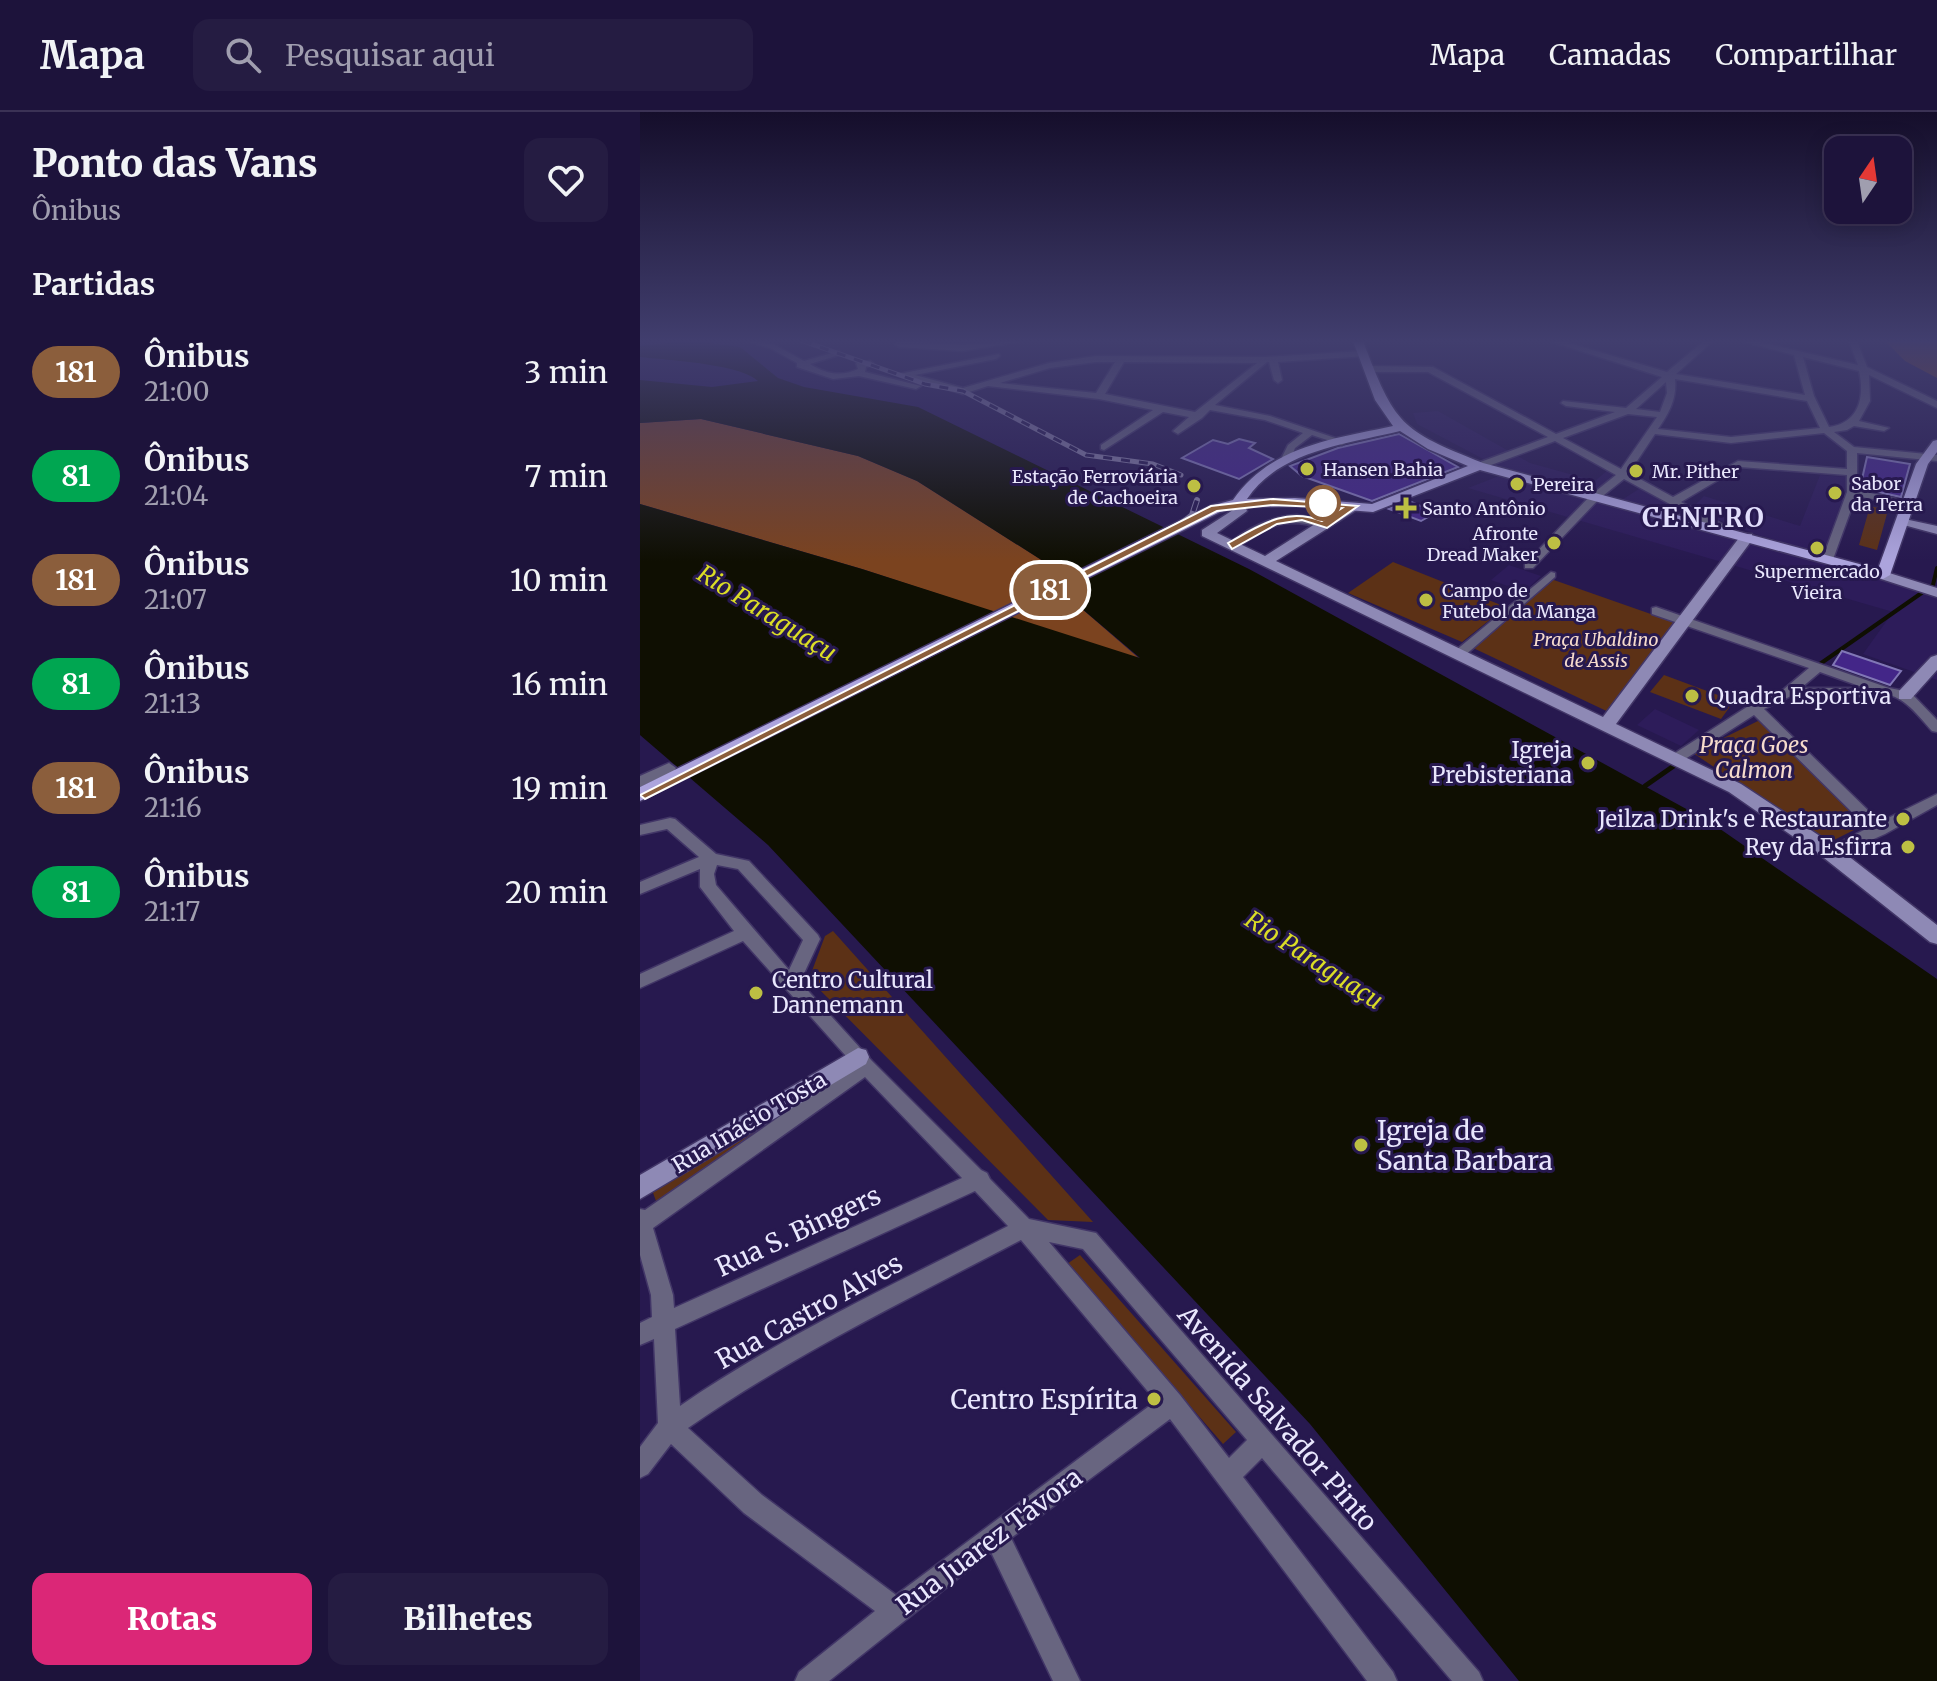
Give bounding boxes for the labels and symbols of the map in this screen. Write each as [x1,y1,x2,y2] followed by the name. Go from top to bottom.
[1824,136,1912,224] north arrow
[1323,458,1443,481] place label: Hansen Bahia
[1298,460,1316,478] marker: Hansen Bahia
[1652,460,1739,483] place label: Mr. Pither
[1627,462,1645,480] marker: Mr. Pither
[1012,465,1178,509] place label: Estação Ferroviária de Cachoeira
[1851,472,1923,516] place label: Sabor da Terra
[1533,473,1594,496] place label: Pereira
[1508,475,1526,493] marker: Pereira
[1185,477,1203,495] marker: Estação Ferroviária de Cachoeira
[1826,484,1844,502] marker: Sabor da Terra
[1306,486,1340,520] unlabelled marker
[1422,497,1545,520] place label: Santo Antônio
[1397,499,1415,517] marker: Santo Antônio
[1642,501,1766,534] district label: CENTRO
[1427,522,1538,566] place label: Afronte Dread Maker
[1545,534,1563,552] marker: Afronte Dread Maker
[1808,539,1826,557] marker: Supermercado Vieira
[692,558,842,668] water label: Rio Paraguaçu
[1754,560,1880,604] place label: Supermercado Vieira
[1004,564,1096,616] line badge: 181
[1442,579,1596,623] place label: Campo de Futebol da Manga
[1417,591,1435,609] marker: Campo de Futebol da Manga
[1534,628,1658,672] park label: Praça Ubaldino de Assis
[1708,682,1892,710] place label: Quadra Esportiva
[1683,687,1701,705] marker: Quadra Esportiva
[1700,731,1808,784] park label: Praça Goes Calmon
[1431,736,1572,789] place label: Igreja Prebisteriana
[1579,754,1597,772] marker: Igreja Prebisteriana
[1597,805,1887,833] place label: Jeilza Drink's e Restaurante
[1894,810,1912,828] marker: Jeilza Drink's e Restaurante
[1745,833,1892,861] place label: Rey da Esfirra
[1899,838,1917,856] marker: Rey da Esfirra
[1239,904,1389,1016] water label: Rio Paraguaçu
[772,966,933,1019] place label: Centro Cultural Dannemann
[747,984,765,1002] marker: Centro Cultural Dannemann
[667,1065,831,1179] street label: Rua Inácio Tosta
[1377,1114,1553,1177] place label: Igreja de Santa Barbara
[1352,1136,1370,1154] marker: Igreja de Santa Barbara
[710,1178,886,1284] street label: Rua S. Bingers
[710,1246,908,1376] street label: Rua Castro Alves
[1170,1298,1385,1538] street label: Avenida Salvador Pinto
[951,1383,1138,1416] place label: Centro Espírita
[1145,1390,1163,1408] marker: Centro Espírita
[890,1460,1088,1622] street label: Rua Juarez Távora

